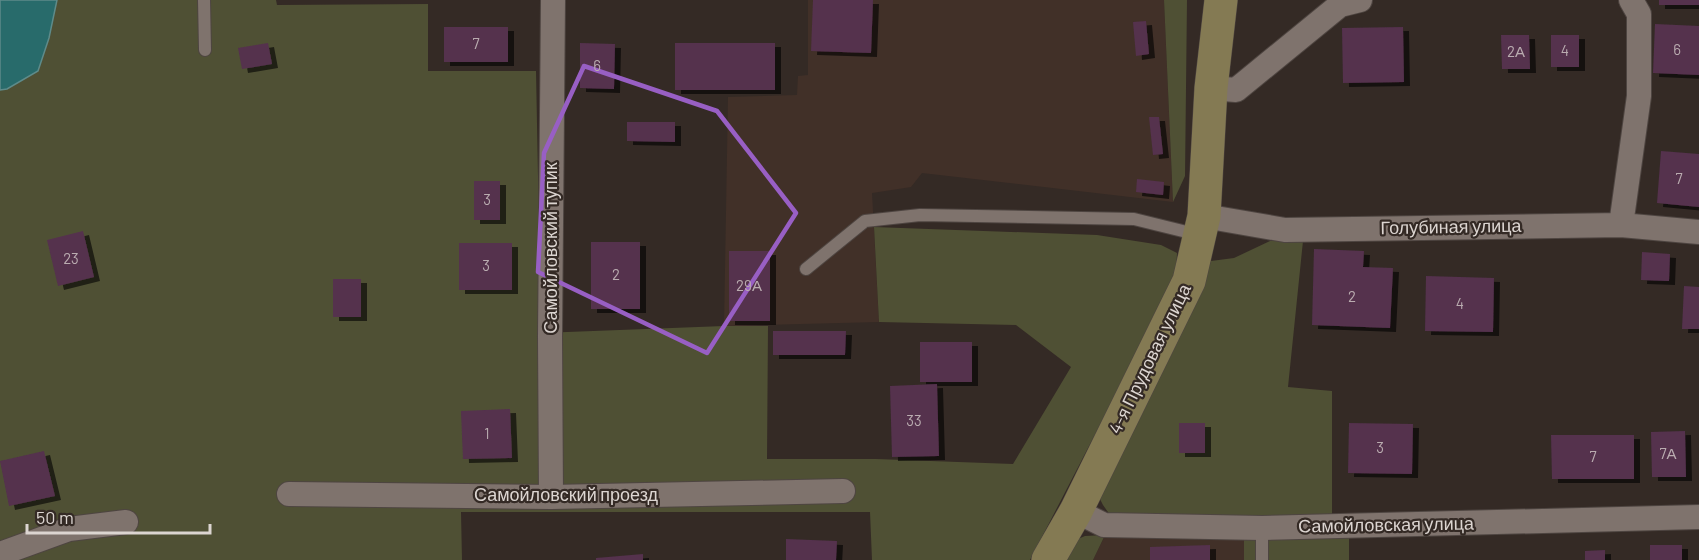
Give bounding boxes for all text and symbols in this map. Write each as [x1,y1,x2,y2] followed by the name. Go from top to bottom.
[472,34,480,52] house number: 7
[1673,40,1681,58] house number: 6
[1561,41,1569,59] house number: 4
[1507,42,1525,60] house number: 2А
[593,56,601,74] house number: 6
[539,162,561,334] street label: Самойловский тупик
[1675,169,1683,187] house number: 7
[483,190,491,208] house number: 3
[1380,214,1523,238] street label: Голубиная улица
[63,249,79,267] house number: 23
[482,256,490,274] house number: 3
[612,265,620,283] house number: 2
[736,276,762,294] house number: 29А
[1103,279,1195,437] street label: 4-я Прудовая улица
[1348,287,1356,305] house number: 2
[1456,294,1464,312] house number: 4
[906,411,922,429] house number: 33
[484,424,490,442] house number: 1
[1376,438,1384,456] house number: 3
[1659,444,1677,462] house number: 7А
[1589,447,1597,465] house number: 7
[474,483,659,505] street label: Самойловский проезд
[27,497,210,535] scale bar
[36,506,74,528] text: 50 m
[1298,511,1475,537] street label: Самойловская улица

